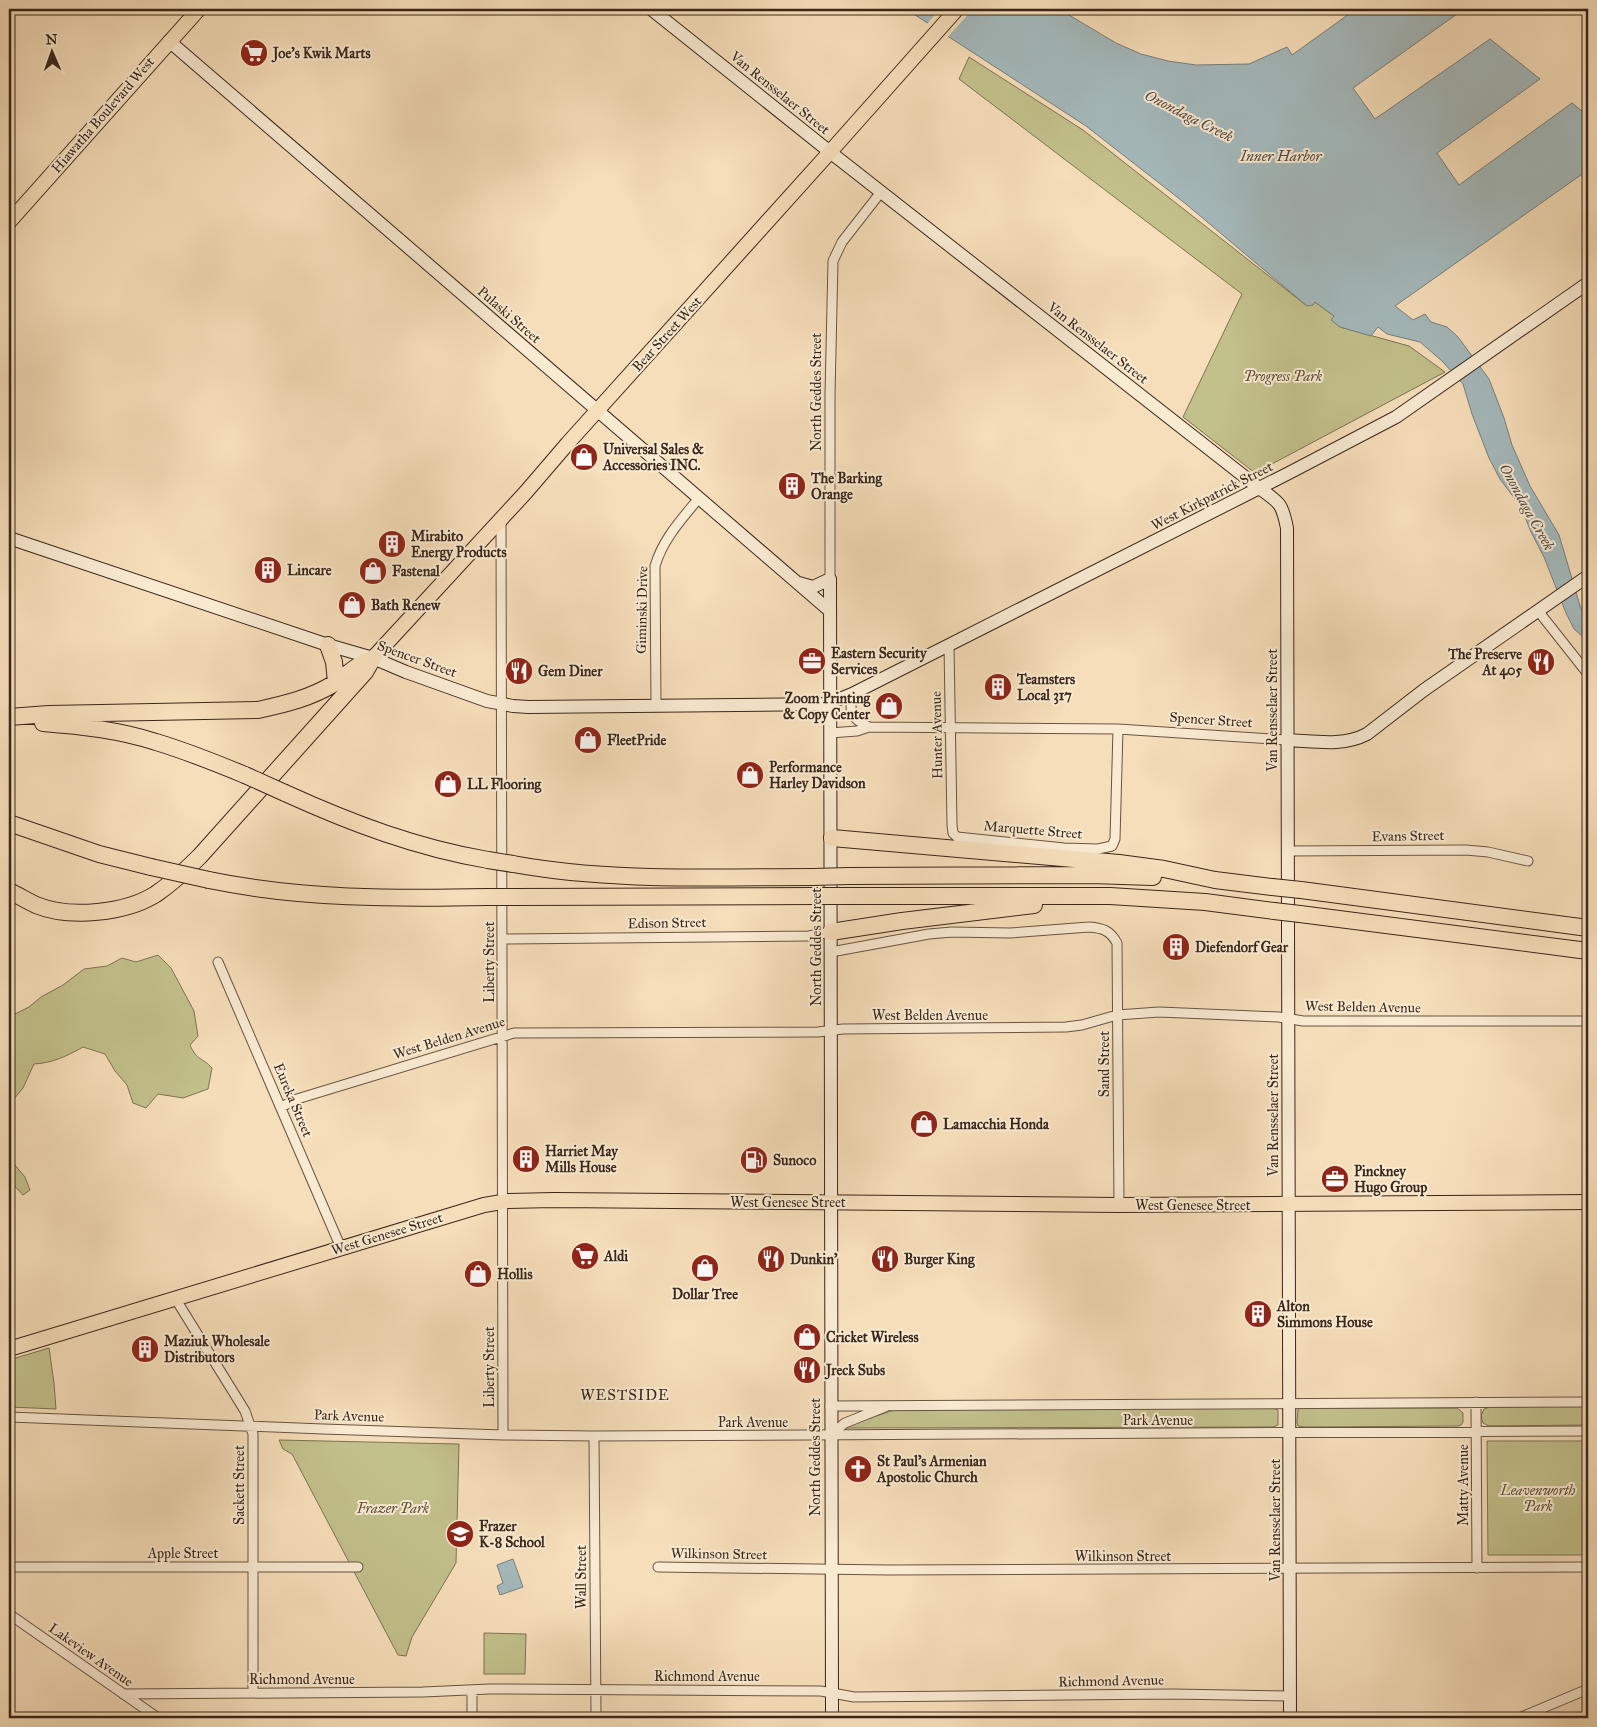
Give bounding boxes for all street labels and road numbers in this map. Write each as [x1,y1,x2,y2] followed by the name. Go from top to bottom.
[726,47,833,138] street label: Van Rensselaer Street
[48,53,158,177] street label: Hiawatha Boulevard West
[474,283,544,347] street label: Pulaski Street
[629,293,705,375] street label: Bear Street West
[1044,298,1152,388] street label: Van Rensselaer Street
[808,333,825,451] street label: North Geddes Street
[1148,458,1276,534] street label: West Kirkpatrick Street
[633,566,651,654] street label: Giminski Drive
[375,637,459,681] street label: Spencer Street
[1264,648,1281,772] street label: Van Rensselaer Street
[928,691,946,779] street label: Hunter Avenue
[1169,709,1253,731] street label: Spencer Street
[983,817,1083,844] street label: Marquette Street
[1371,827,1445,845] street label: Evans Street
[808,888,825,1006] street label: North Geddes Street
[628,914,706,932] street label: Edison Street
[481,921,498,1003] street label: Liberty Street
[1305,997,1421,1017] street label: West Belden Avenue
[872,1007,988,1024] street label: West Belden Avenue
[391,1013,507,1063] street label: West Belden Avenue
[1096,1031,1113,1097] street label: Sand Street
[1265,1053,1282,1177] street label: Van Rensselaer Street
[270,1060,316,1140] street label: Eureka Street
[730,1194,846,1211] street label: West Genesee Street
[1135,1197,1251,1214] street label: West Genesee Street
[329,1209,445,1259] street label: West Genesee Street
[481,1326,498,1408] street label: Liberty Street
[807,1398,824,1516] street label: North Geddes Street
[314,1406,385,1426] street label: Park Avenue
[1123,1412,1193,1429] street label: Park Avenue
[718,1414,788,1431] street label: Park Avenue
[1455,1444,1472,1526] street label: Matty Avenue
[231,1445,248,1525] street label: Sackett Street
[1267,1458,1284,1582] street label: Van Rensselaer Street
[147,1545,218,1562] street label: Apple Street
[573,1545,590,1609] street label: Wall Street
[671,1545,767,1563] street label: Wilkinson Street
[1075,1548,1171,1565] street label: Wilkinson Street
[46,1620,137,1690] street label: Lakeview Avenue
[654,1668,760,1685] street label: Richmond Avenue
[249,1671,355,1688] street label: Richmond Avenue
[1058,1672,1164,1690] street label: Richmond Avenue

